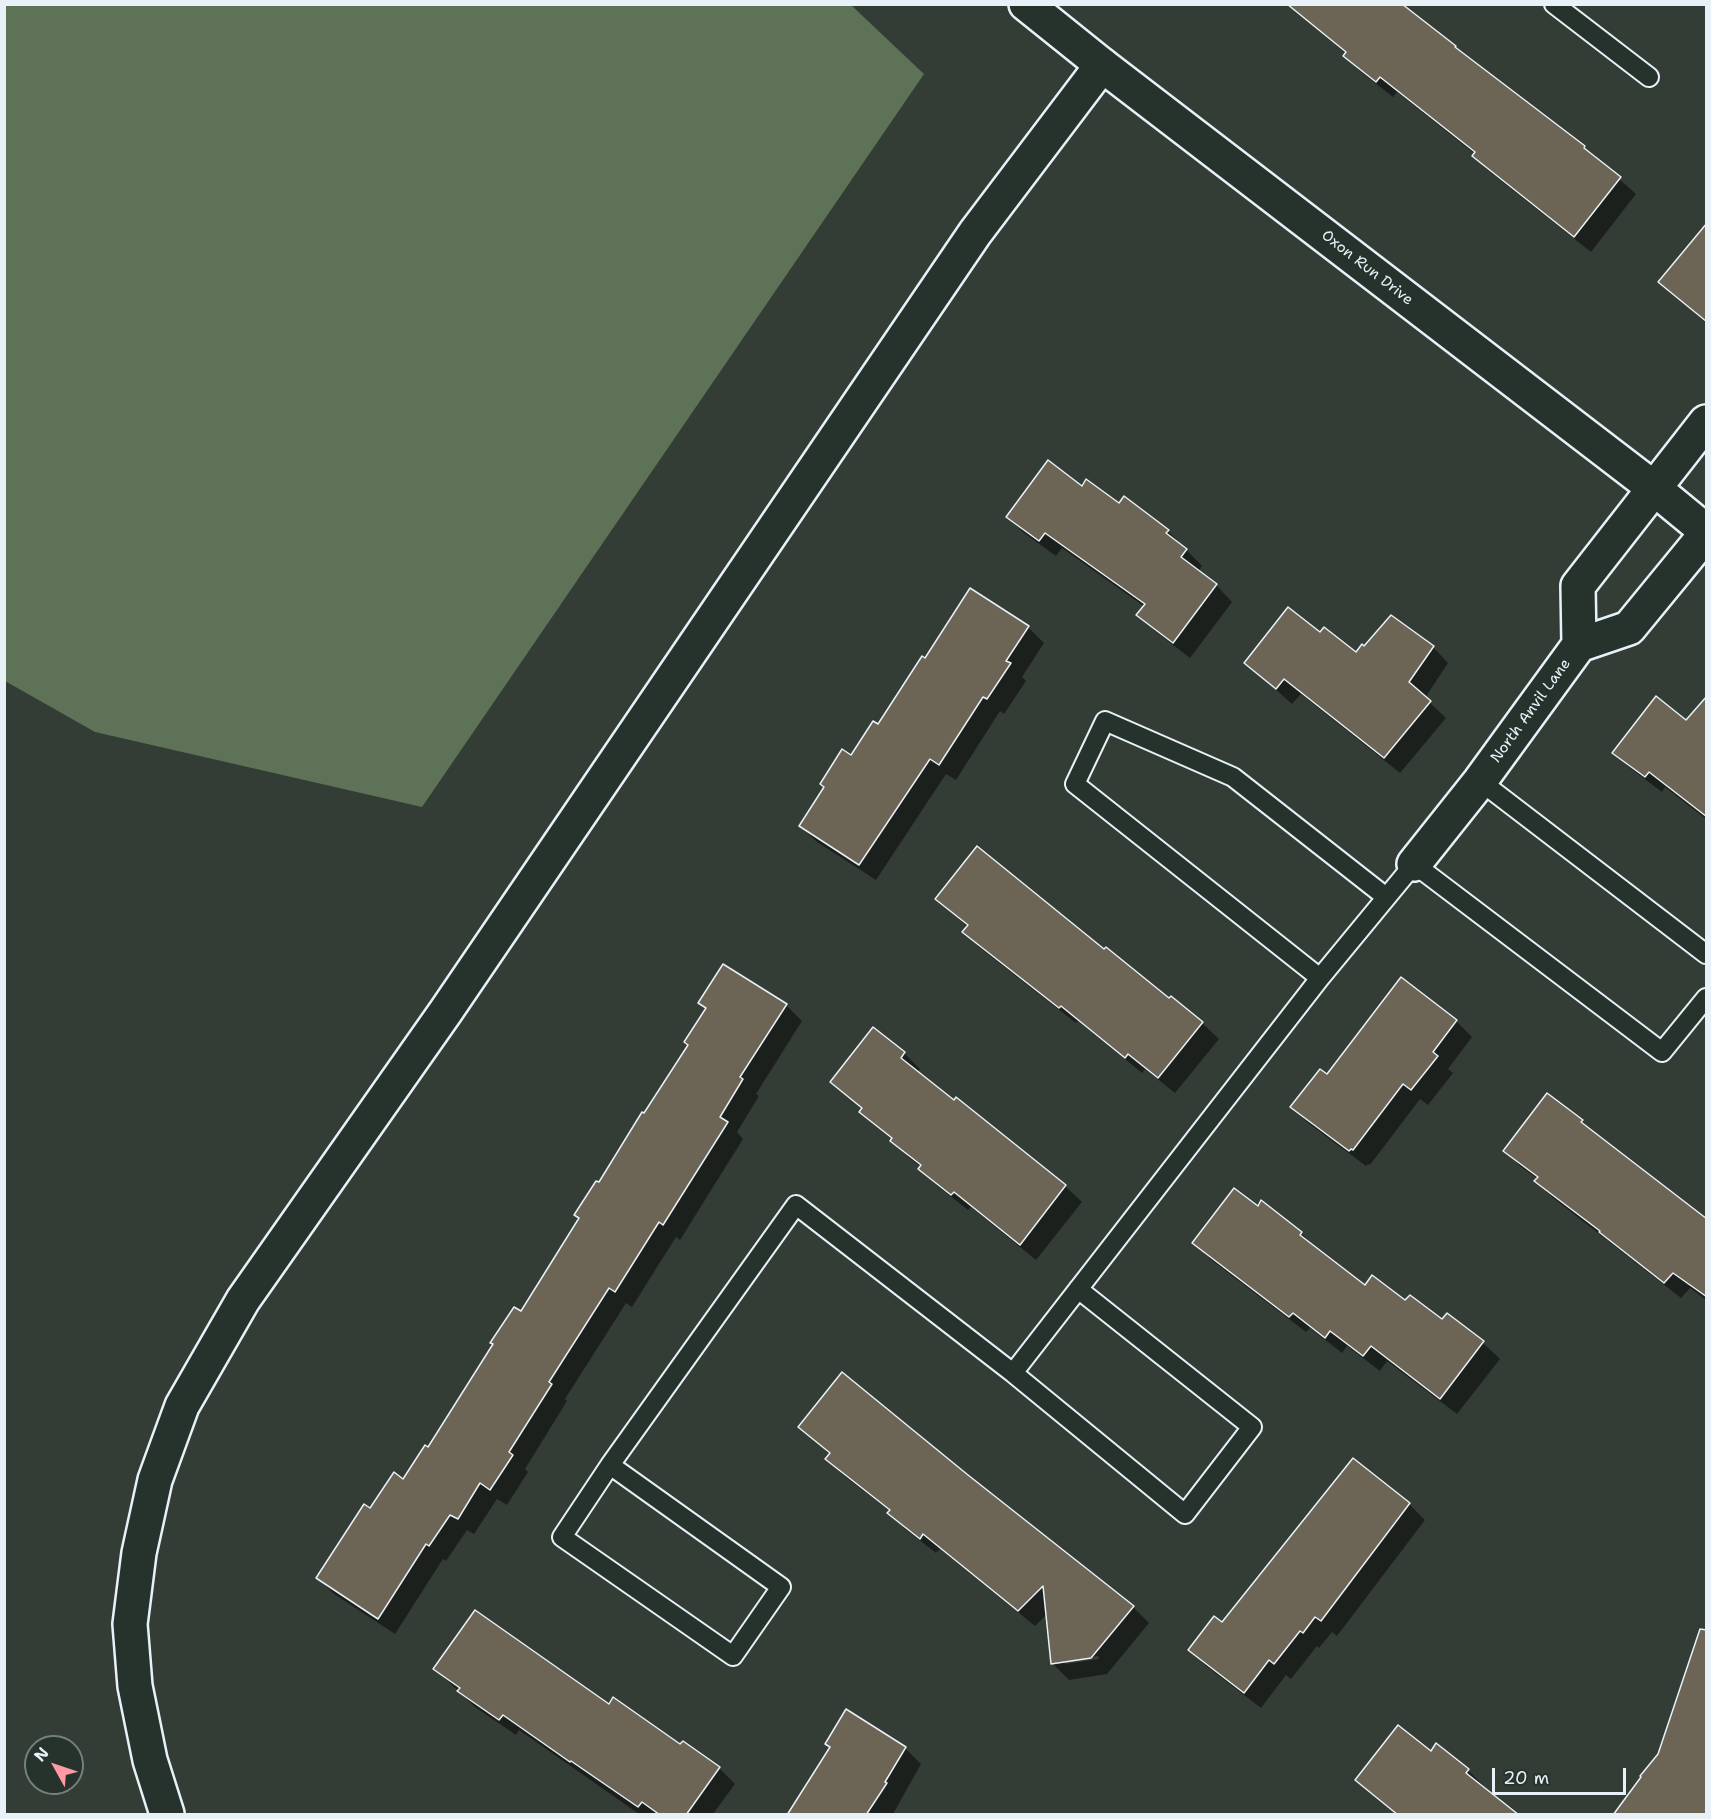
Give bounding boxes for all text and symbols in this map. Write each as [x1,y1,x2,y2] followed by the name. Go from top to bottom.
[1318,227,1416,309] street label: Oxon Run Drive
[1487,655,1575,767] street label: North Anvil Lane
[24,1735,84,1795] north arrow
[29,1743,53,1766] text: N
[1495,1756,1628,1794] scale bar
[1503,1766,1549,1790] text: 20 m

